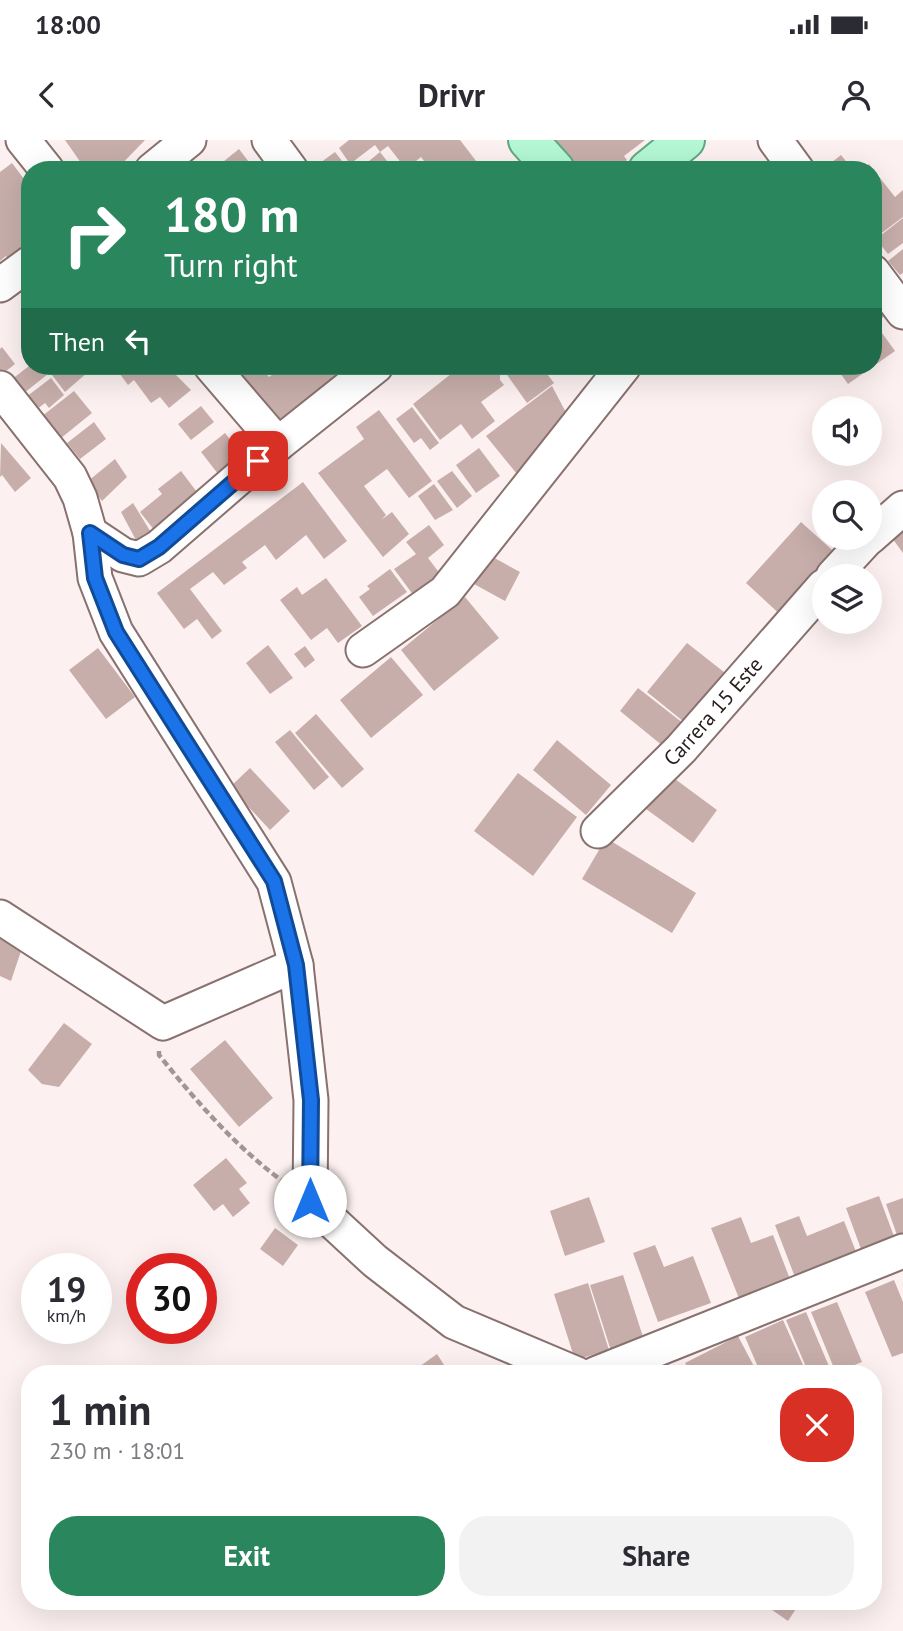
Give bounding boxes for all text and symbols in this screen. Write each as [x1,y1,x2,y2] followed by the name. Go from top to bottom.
[35,8,101,41] text: 18:00
[418,74,485,116] text: Drivr
[28,76,66,114] icon: back
[837,76,875,114] icon: person
[164,182,299,246] text: 180 m
[49,189,140,280] icon: right
[164,244,298,286] text: Turn right
[119,322,157,360] icon: left
[49,325,105,358] text: Then
[812,396,882,634] map controls
[812,396,882,466] button: sound
[228,431,288,491] pin
[239,442,277,480] icon: arrive
[812,480,882,550] button: search
[812,564,882,634] button: layers
[658,651,768,772] street label: Carrera 15 Este
[273,1164,347,1238] position arrow
[126,1253,217,1344] speed limit sign: 30
[47,1266,86,1312] text: 19
[47,1304,86,1327] text: km/h
[49,1382,151,1437] text: 1 min
[780,1388,854,1462] button: close
[49,1436,185,1465] text: 230 m · 18:01
[49,1516,445,1596] button: Exit
[459,1516,854,1596] button: Share

